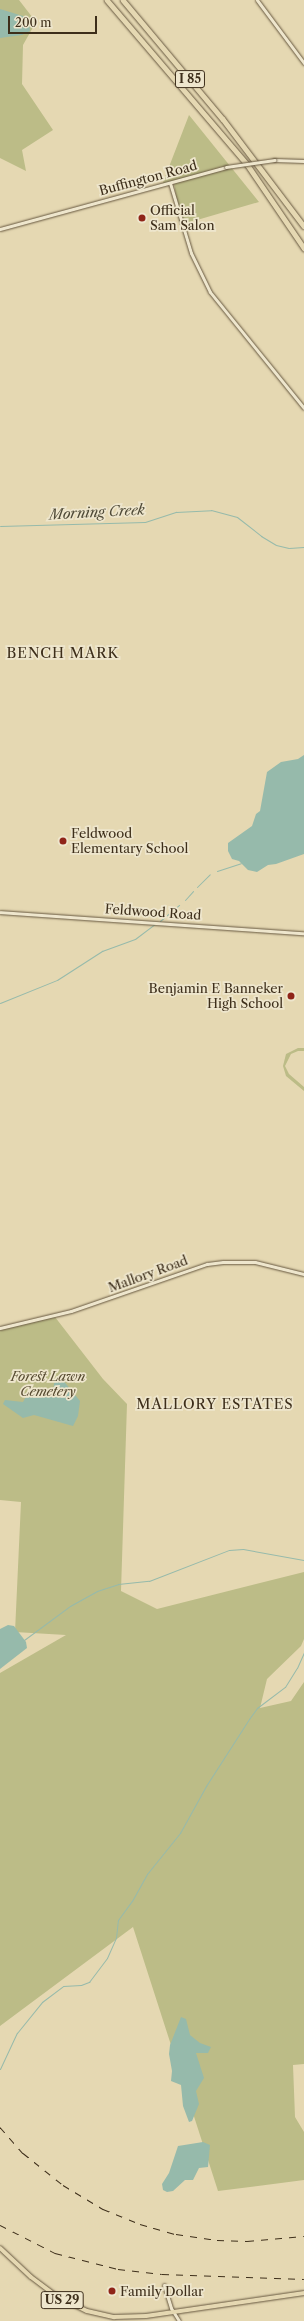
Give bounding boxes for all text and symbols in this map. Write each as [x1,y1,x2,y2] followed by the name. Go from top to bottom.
[10,8,99,34] scale bar
[15,15,52,30] text: 200 m
[174,69,206,89] road number: I 85
[97,157,199,199] street label: Buffington Road
[150,203,215,234] place label: Official Sam Salon
[137,213,147,223] marker: Official Sam Salon
[49,501,145,523] water label: Morning Creek
[7,645,119,661] district label: BENCH MARK
[71,826,189,857] place label: Feldwood Elementary School
[58,836,68,846] marker: Feldwood Elementary School
[104,901,202,923] street label: Feldwood Road
[149,981,283,1012] place label: Benjamin E Banneker High School
[286,991,296,1001] marker: Benjamin E Banneker High School
[106,1252,190,1296] street label: Mallory Road
[11,1369,85,1400] park label: Forest Lawn Cemetery
[136,1396,294,1412] district label: MALLORY ESTATES
[120,2283,204,2299] place label: Family Dollar
[107,2286,117,2296] marker: Family Dollar
[40,2290,84,2310] road number: US 29

